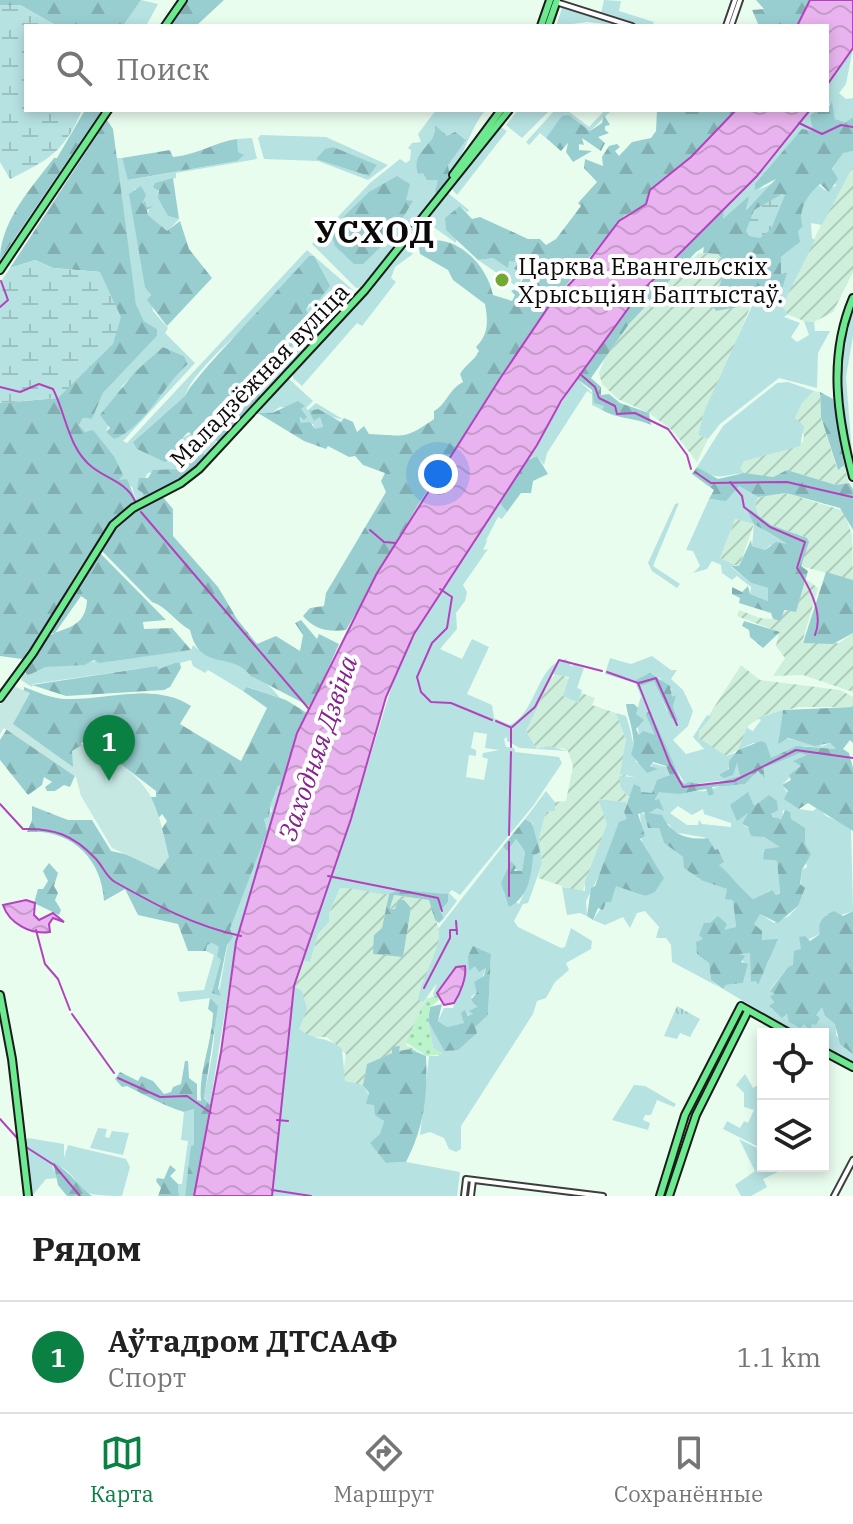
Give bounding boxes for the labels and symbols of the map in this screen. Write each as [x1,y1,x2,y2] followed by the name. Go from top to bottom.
[314,210,436,252] district label: УСХОД
[518,250,783,310] place label: Царква Евангельскіх Хрысьціян Баптыстаў.
[493,271,511,289] marker: Царква Евангельскіх Хрысьціян Баптыстаў.
[162,276,356,474] street label: Маладзёжная вуліца
[418,454,458,494] your location
[269,651,365,845] water label: Заходняя Дзвіна
[83,715,135,781] pin: 1

